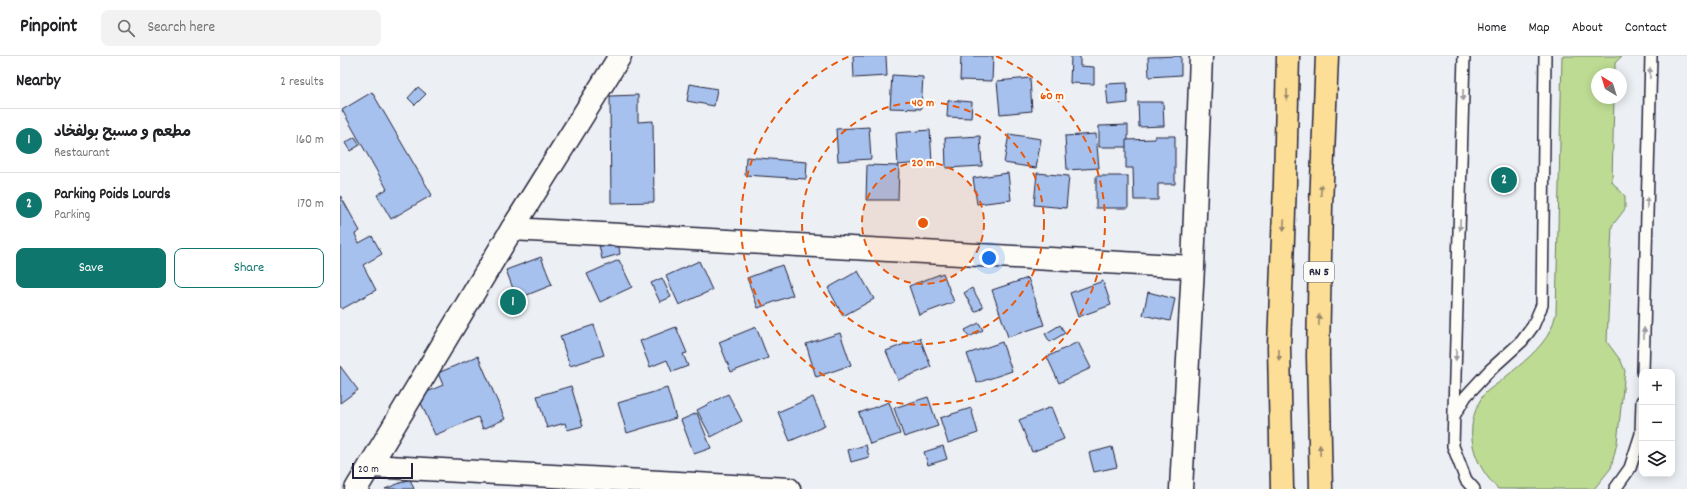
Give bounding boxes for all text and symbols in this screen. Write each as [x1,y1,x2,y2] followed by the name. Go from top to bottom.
[101,10,381,46] search box
[20,14,77,41] text: Pinpoint
[115,17,137,39] icon: search
[147,17,215,39] text: Search here
[1477,18,1506,38] text: Home
[1528,18,1550,38] text: Map
[1572,18,1603,38] text: About
[1625,18,1667,38] text: Contact
[1647,67,1654,79] one-way arrow
[1591,68,1627,104] north arrow
[16,70,60,94] text: Nearby
[280,73,324,92] text: 2 results
[1040,88,1064,105] text: 60 m
[1284,89,1290,102] one-way arrow
[1460,89,1467,101] one-way arrow
[912,95,934,112] text: 40 m
[54,122,191,144] text: مطعم و مسبح بولفخاد
[28,131,30,150] text: 1
[296,131,324,150] text: 160 m
[54,144,110,163] text: Restaurant
[912,155,934,172] text: 20 m
[1491,165,1517,195] pin: 2
[54,184,170,206] text: Parking Poids Lourds
[1318,184,1325,196] one-way arrow
[26,195,32,214] text: 2
[297,195,324,214] text: 170 m
[1644,196,1650,209] one-way arrow
[54,206,90,225] text: Parking
[916,216,930,230] centre of rings
[1280,219,1287,231] one-way arrow
[1456,219,1463,231] one-way arrow
[16,248,166,288] button: Save
[174,248,324,288] button: Share
[979,248,999,268] your location
[1304,262,1334,282] road number: RN 5
[500,287,526,317] pin: 1
[1315,314,1322,326] one-way arrow
[1641,326,1647,339] one-way arrow
[1276,349,1282,362] one-way arrow
[1453,349,1459,362] one-way arrow
[1639,369,1675,477] map controls
[1639,369,1675,405] button: +
[1639,405,1675,441] button: −
[1639,441,1675,477] button: layers
[1316,444,1323,456] one-way arrow
[352,461,413,480] scale bar
[358,462,379,478] text: 20 m

